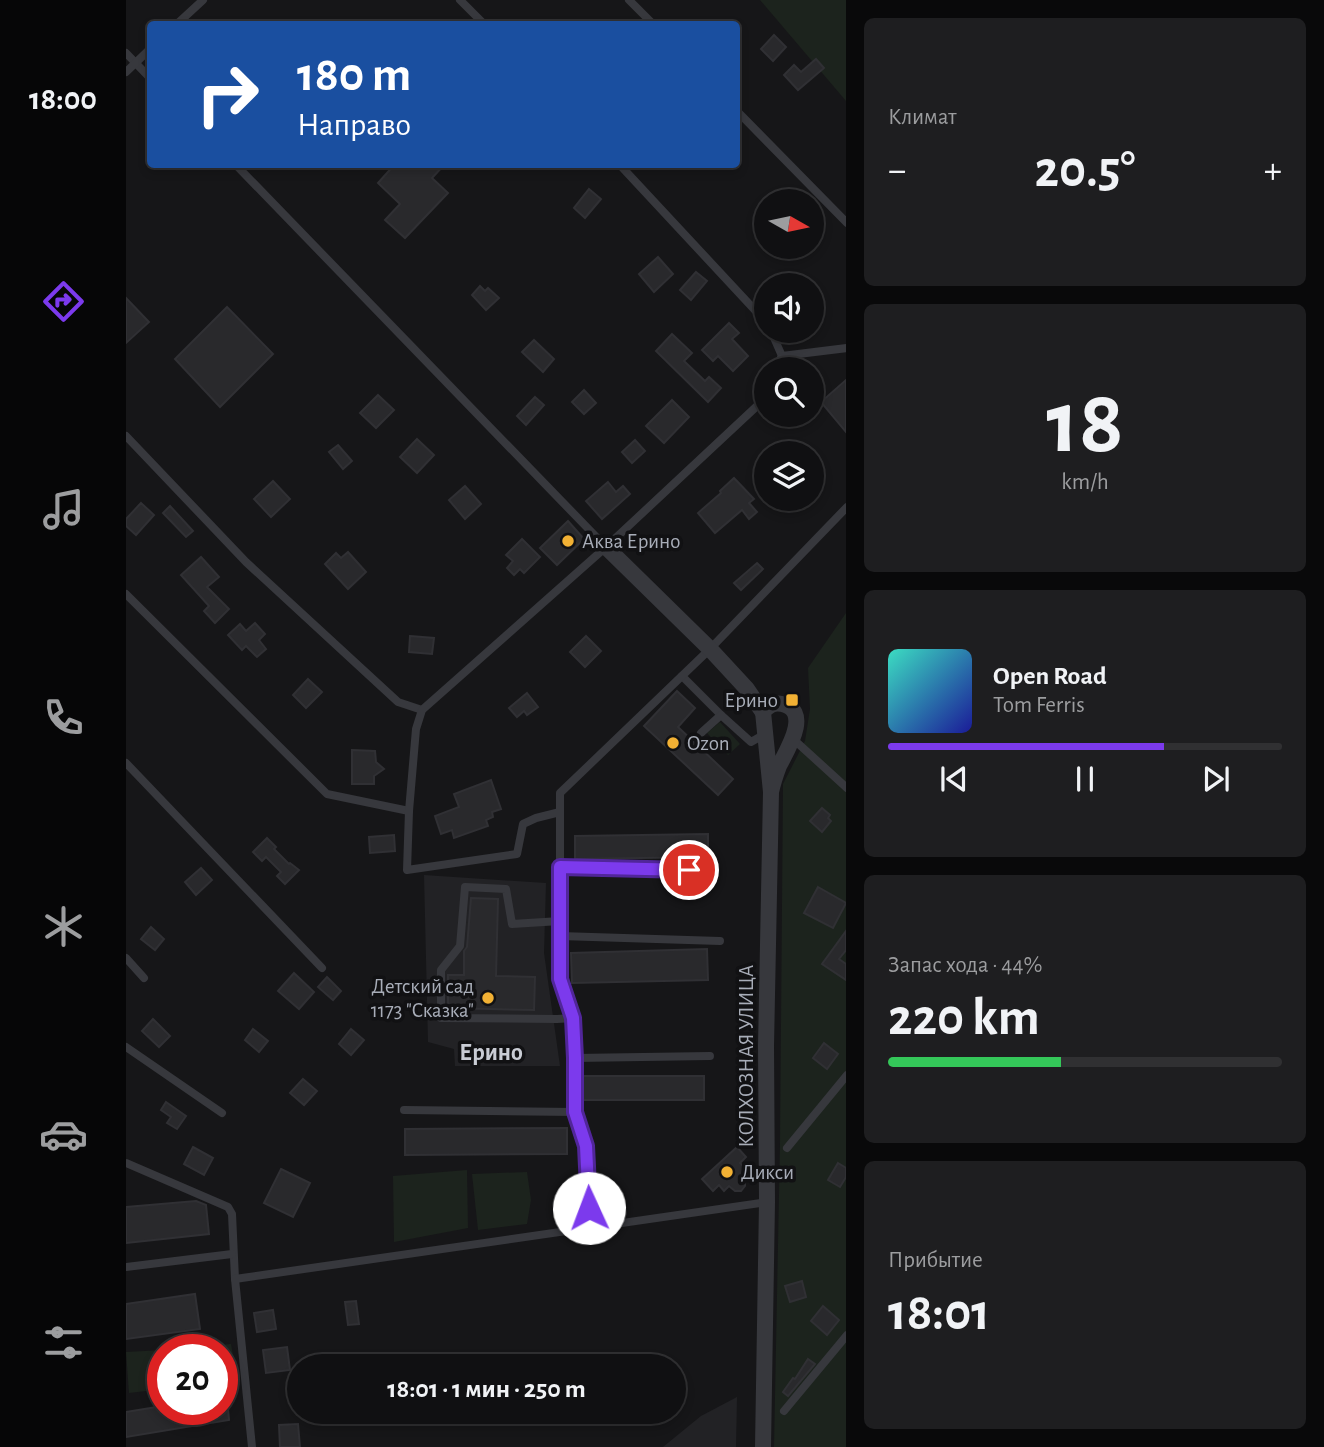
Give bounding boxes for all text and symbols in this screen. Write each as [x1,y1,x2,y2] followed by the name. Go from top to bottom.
[182,49,273,140] icon: right
[297,51,411,100] text: 180 m
[29,83,97,115] text: 18:00
[888,106,957,129] text: Климат
[297,109,411,141] text: Направо
[1034,144,1136,196] text: 20.5°
[888,152,906,190] text: −
[1264,152,1282,190] text: +
[754,189,824,259] north arrow
[754,189,824,511] map controls
[754,273,824,343] button: sound
[39,277,88,326] icon: directions
[754,357,824,427] button: search
[1046,378,1124,469] text: 18
[754,441,824,511] button: layers
[1061,471,1109,494] text: km/h
[39,485,88,534] icon: music
[582,531,680,552] place label: Аква Ерино
[560,533,576,549] marker: Аква Ерино
[993,663,1107,689] text: Open Road
[724,690,778,711] place label: Ерино
[784,692,800,708] marker: Ерино
[39,693,88,742] icon: phone
[993,694,1085,717] text: Tom Ferris
[687,733,730,754] place label: Ozon
[665,735,681,751] marker: Ozon
[935,760,973,798] icon: previous
[1066,760,1104,798] icon: pause
[1197,760,1235,798] icon: next
[659,840,719,900] pin
[670,851,708,889] icon: arrive
[39,902,88,951] icon: climate
[888,954,1042,977] text: Запас хода · 44%
[736,965,757,1147] street label: КОЛХОЗНАЯ УЛИЦА
[371,976,474,1021] place label: Детский сад 1173 "Сказка"
[480,990,496,1006] marker: Детский сад 1173 "Сказка"
[888,992,1040,1044] text: 220 km
[459,1041,523,1065] district label: Ерино
[39,1110,88,1159] icon: car
[741,1162,794,1183] place label: Дикси
[719,1164,735,1180] marker: Дикси
[552,1171,626,1245] position arrow
[888,1249,983,1272] text: Прибытие
[888,1287,990,1339] text: 18:01
[39,1318,88,1367] icon: filters
[147,1334,238,1425] speed limit sign: 20
[387,1376,586,1402] text: 18:01 · 1 мин · 250 m

